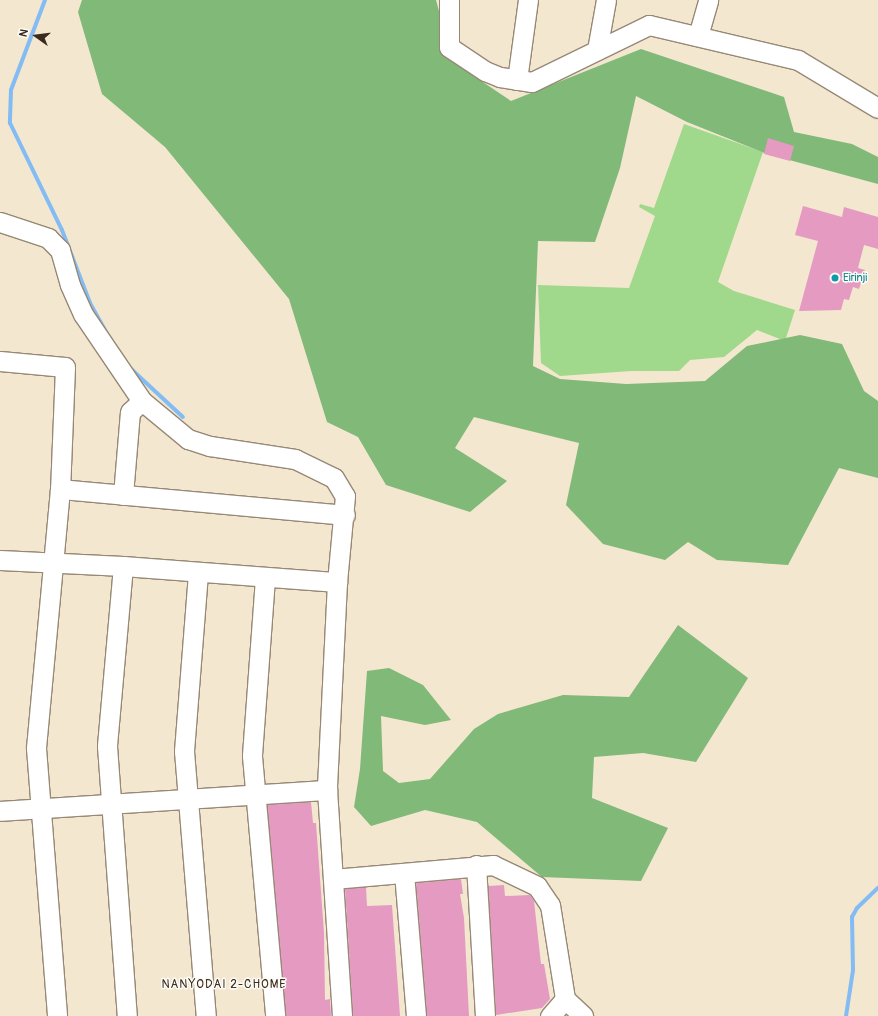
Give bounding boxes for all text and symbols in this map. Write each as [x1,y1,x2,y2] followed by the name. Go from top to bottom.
[16,16,56,56] north arrow
[17,28,31,38] text: N
[843,271,867,285] place label: Eirinji
[830,273,840,283] marker: Eirinji
[161,978,287,992] district label: NANYODAI 2-CHOME

